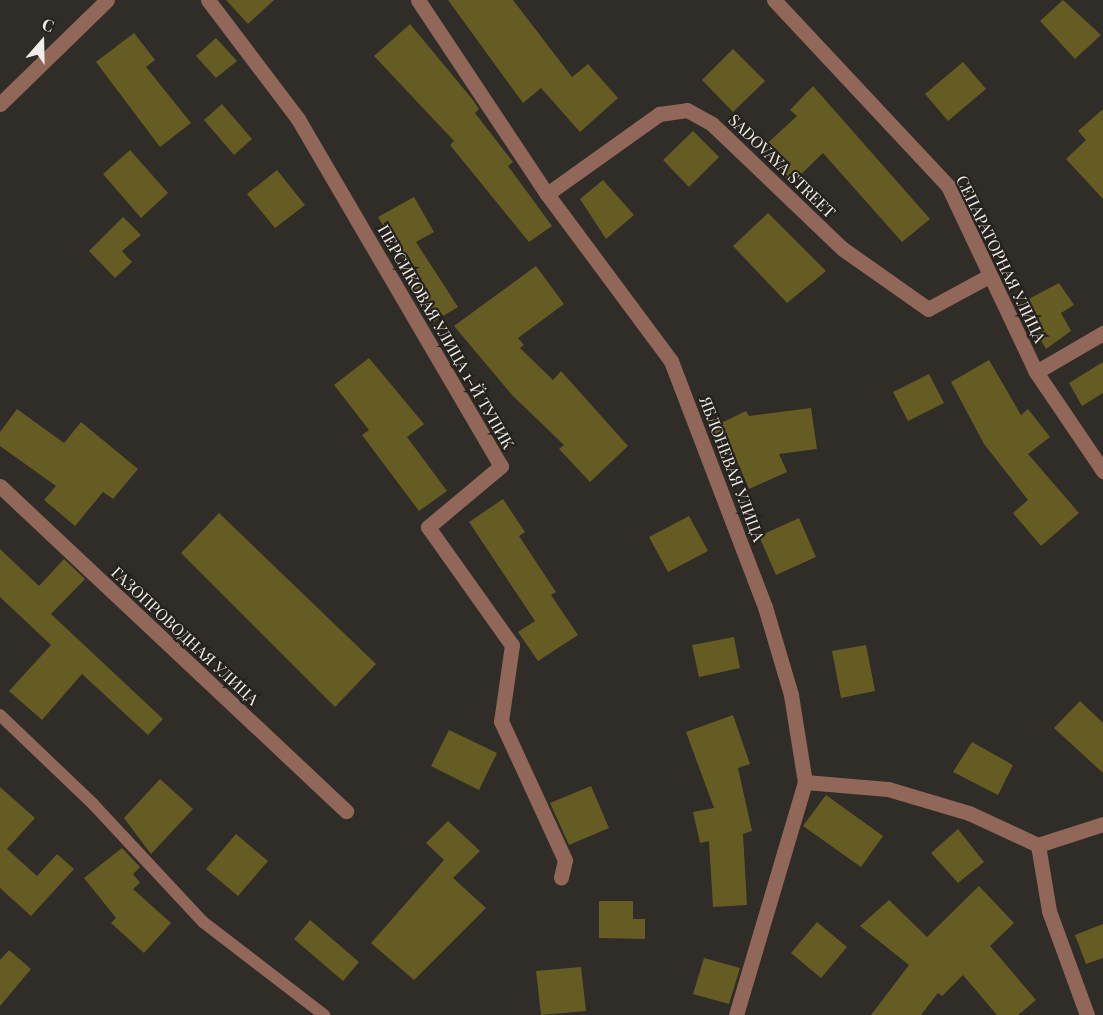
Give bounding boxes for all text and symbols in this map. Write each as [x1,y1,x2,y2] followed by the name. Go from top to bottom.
[12,12,72,72] north arrow
[39,13,57,36] text: С
[725,110,839,222] street label: SADOVAYA STREET
[952,172,1050,346] street label: СЕПАРАТОРНАЯ УЛИЦА
[374,221,518,453] street label: ПЕРСИКОВАЯ УЛИЦА 1-Й ТУПИК
[695,394,769,544] street label: ЯБЛОНЕВАЯ УЛИЦА
[107,563,263,709] street label: ГАЗОПРОВОДНАЯ УЛИЦА

